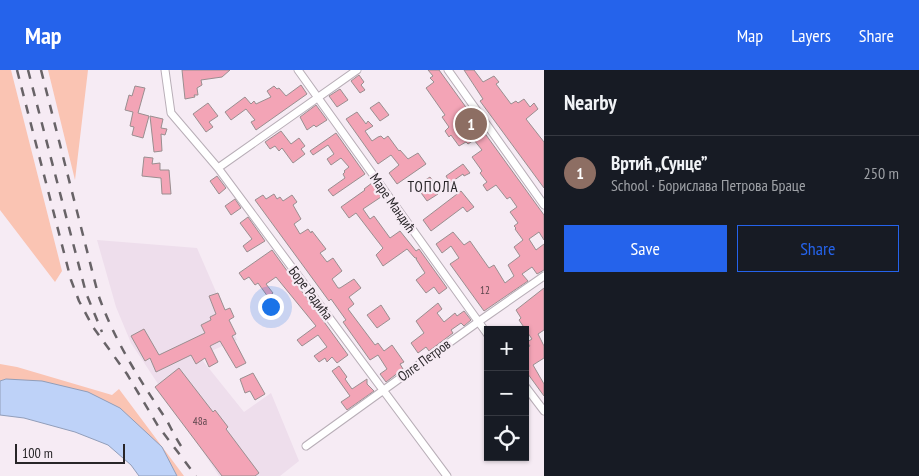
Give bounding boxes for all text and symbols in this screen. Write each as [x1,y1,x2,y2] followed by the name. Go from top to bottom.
[25,20,62,51] text: Map
[737,24,763,47] text: Map
[791,24,831,47] text: Layers
[859,24,894,47] text: Share
[564,89,617,116] text: Nearby
[455,105,487,143] pin: 1
[611,151,708,175] text: Вртић „Сунце”
[576,163,584,183] text: 1
[864,163,899,183] text: 250 m
[366,170,420,236] street label: Маре Мандић
[611,175,806,195] text: School · Борислава Петрова Браце
[407,177,459,196] district label: ТОПОЛА
[564,225,727,272] button: Save
[737,225,899,272] button: Share
[285,263,337,323] street label: Боре Радића
[480,283,490,297] house number: 12
[258,294,284,320] your location
[484,326,529,461] map controls
[484,326,529,371] button: +
[394,335,454,385] street label: Олге Петров
[484,371,529,416] button: −
[193,414,207,428] house number: 48a
[484,416,529,461] button: locate
[15,441,125,464] scale bar
[22,444,53,462] text: 100 m

